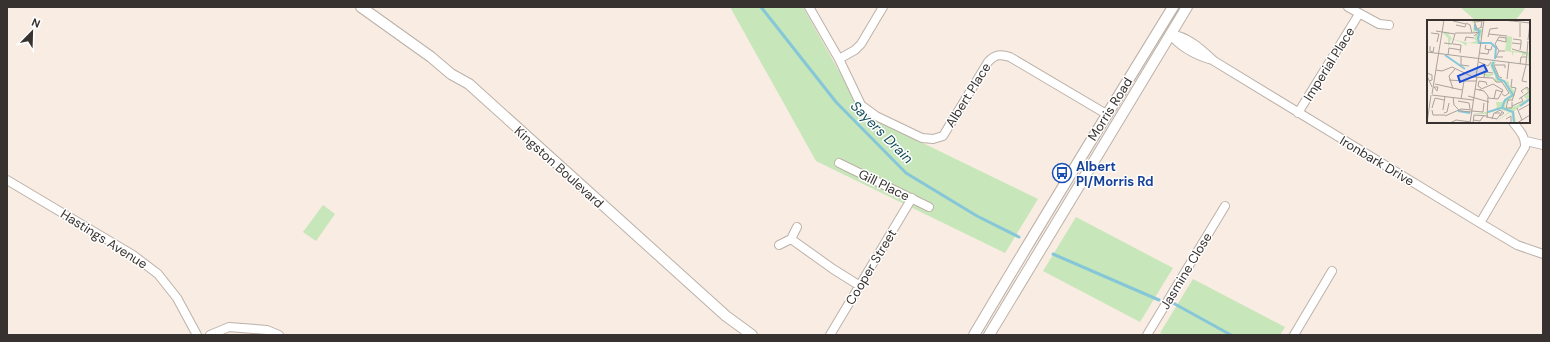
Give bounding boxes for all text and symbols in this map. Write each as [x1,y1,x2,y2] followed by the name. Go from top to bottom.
[12,12,52,52] north arrow
[29,15,42,31] text: N
[1427,20,1530,123] inset map
[1300,24,1358,104] street label: Imperial Place
[942,60,994,130] street label: Albert Place
[1084,74,1136,144] street label: Morris Road
[847,97,917,167] water label: Sayers Drain
[511,122,607,212] street label: Kingston Boulevard
[1337,132,1417,190] street label: Ironbark Drive
[1076,158,1154,190] place label: Albert Pl/Morris Rd
[1051,162,1073,184] bus stop icon: Albert Pl/Morris Rd
[856,165,912,205] street label: Gill Place
[57,205,151,273] street label: Hastings Avenue
[842,226,900,308] street label: Cooper Street
[1156,229,1216,313] street label: Jasmine Close

